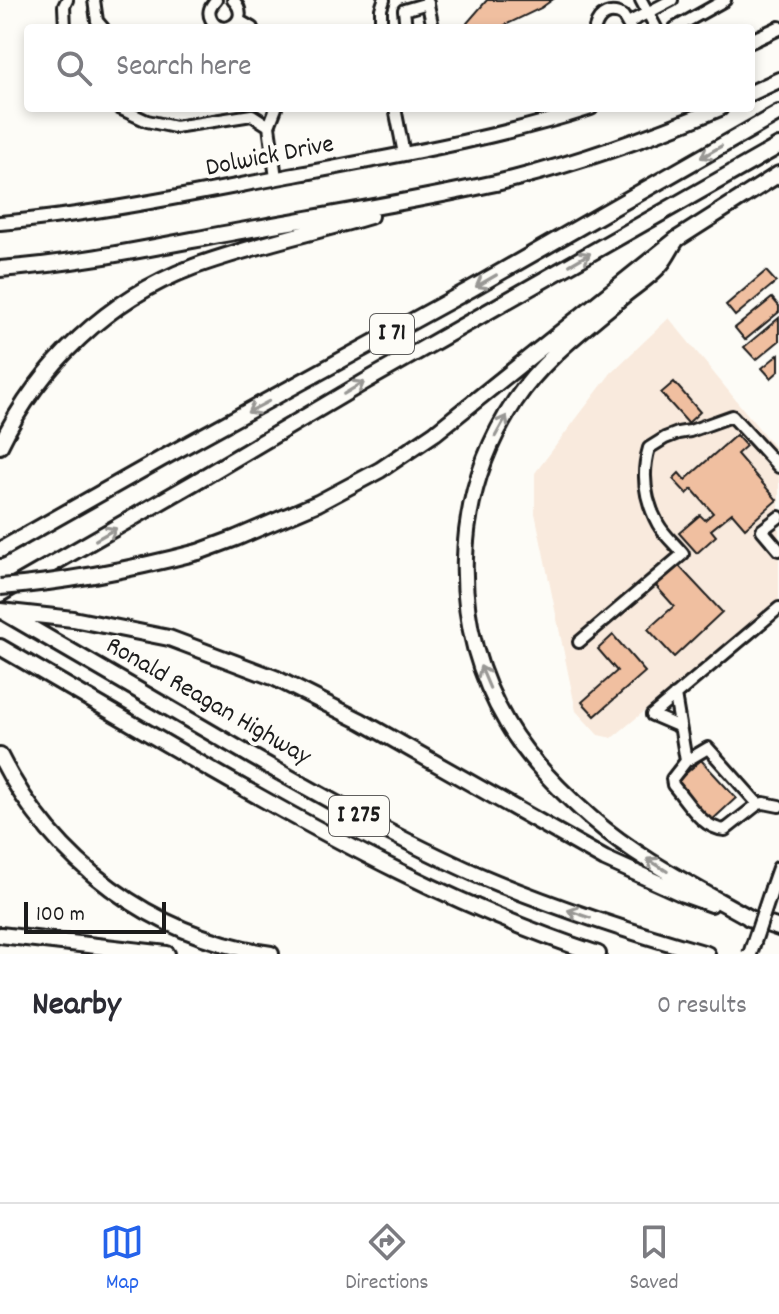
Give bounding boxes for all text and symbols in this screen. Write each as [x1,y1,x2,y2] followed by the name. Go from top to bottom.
[24,24,755,112] search box
[52,46,96,90] icon: search
[116,47,252,90] text: Search here
[203,126,337,188] street label: Dolwick Drive
[700,144,723,160] one-way arrow
[568,251,591,267] one-way arrow
[475,273,498,289] one-way arrow
[370,314,414,354] road number: I 71
[342,380,365,396] one-way arrow
[247,399,270,415] one-way arrow
[493,415,509,438] one-way arrow
[94,526,117,542] one-way arrow
[99,628,318,776] street label: Ronald Reagan Highway
[477,665,491,690] one-way arrow
[329,796,389,836] road number: I 275
[646,857,669,873] one-way arrow
[24,898,166,934] scale bar
[36,900,85,931] text: 100 m
[568,906,592,920] one-way arrow
[32,982,121,1031] text: Nearby
[657,988,747,1025] text: 0 results
[100,1220,144,1299] tab: Map
[345,1220,429,1299] tab: Directions
[629,1220,679,1299] tab: Saved

